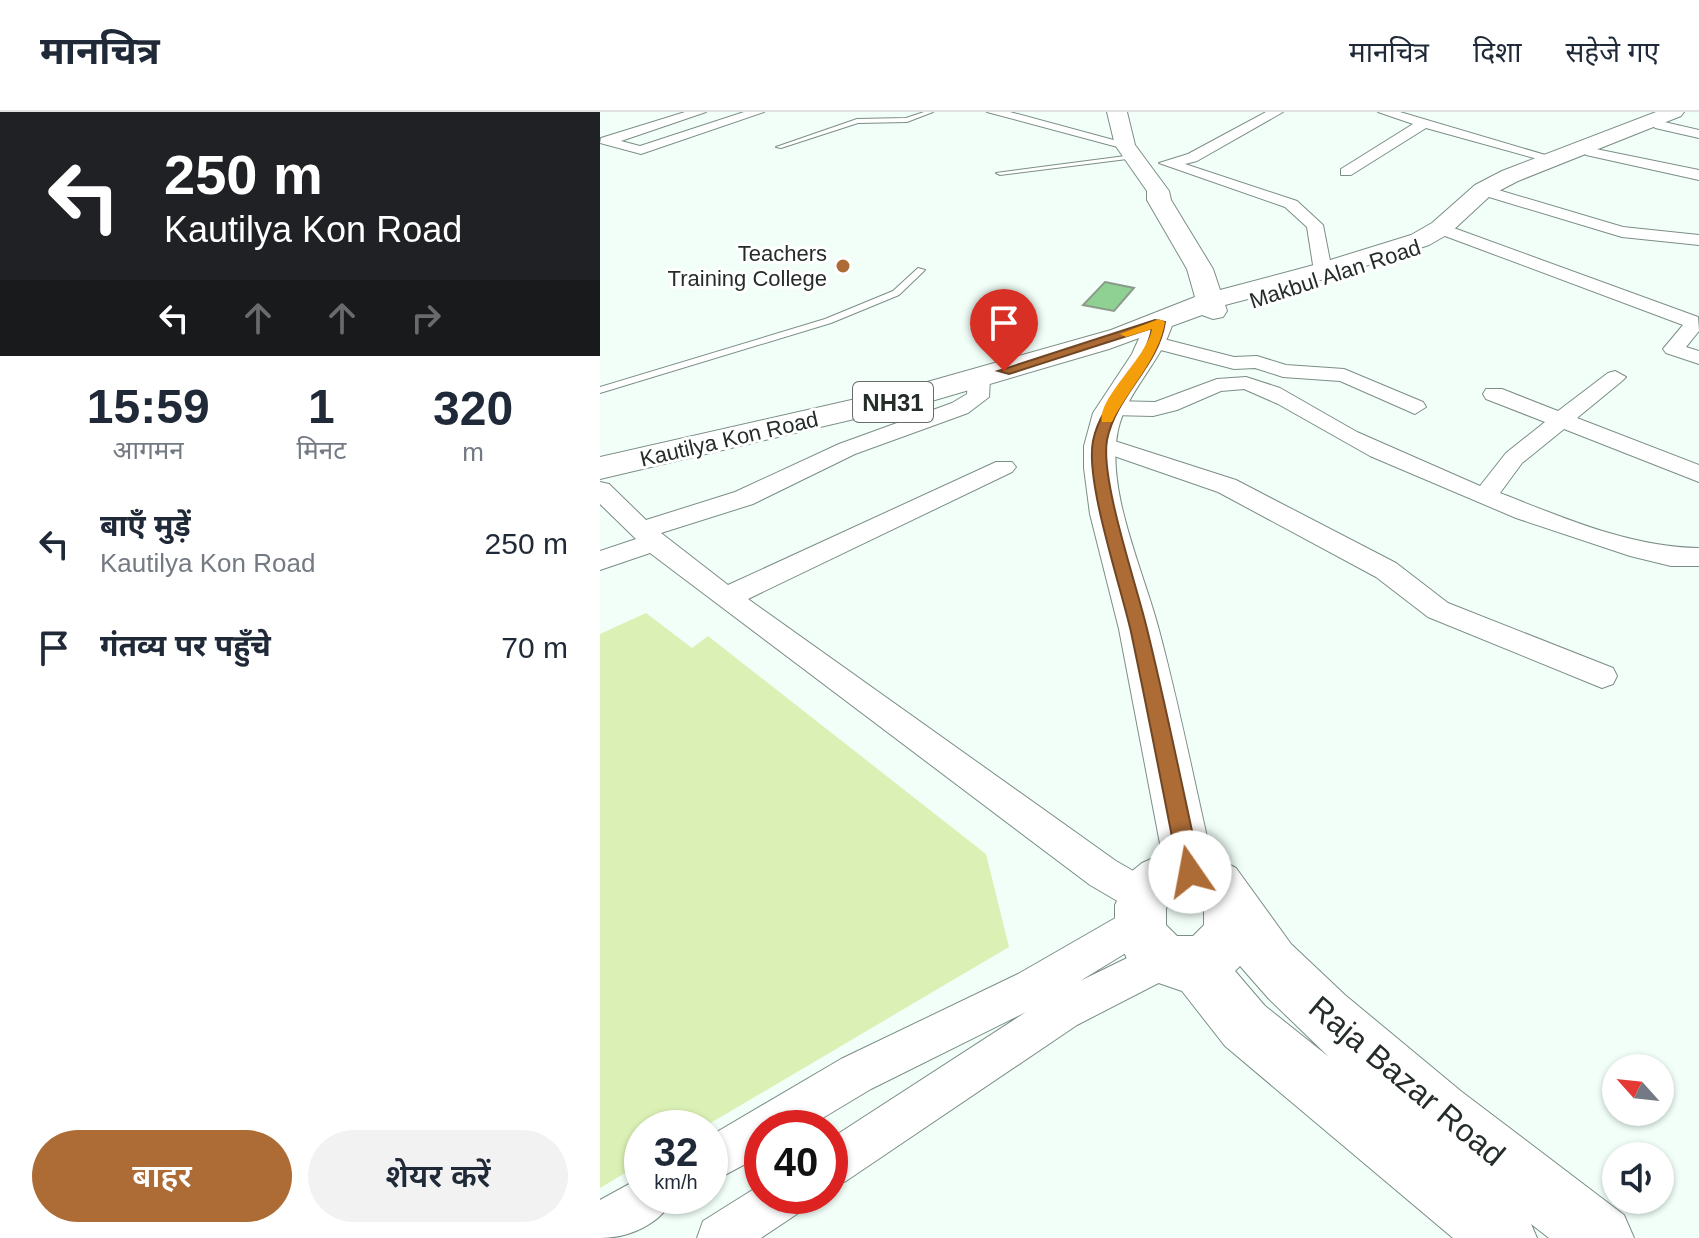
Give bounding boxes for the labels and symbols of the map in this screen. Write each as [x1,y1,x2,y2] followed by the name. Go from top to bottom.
[1246,235,1424,313] street label: Makbul Alan Road
[668,241,827,291] place label: Teachers Training College
[834,257,852,275] marker: Teachers Training College
[970,289,1038,371] pin
[853,382,933,422] road number: NH31
[637,406,821,472] street label: Kautilya Kon Road
[1148,830,1232,914] position arrow
[1302,989,1512,1173] street label: Raja Bazar Road
[1602,1054,1674,1126] north arrow
[744,1110,848,1214] speed limit sign: 40

